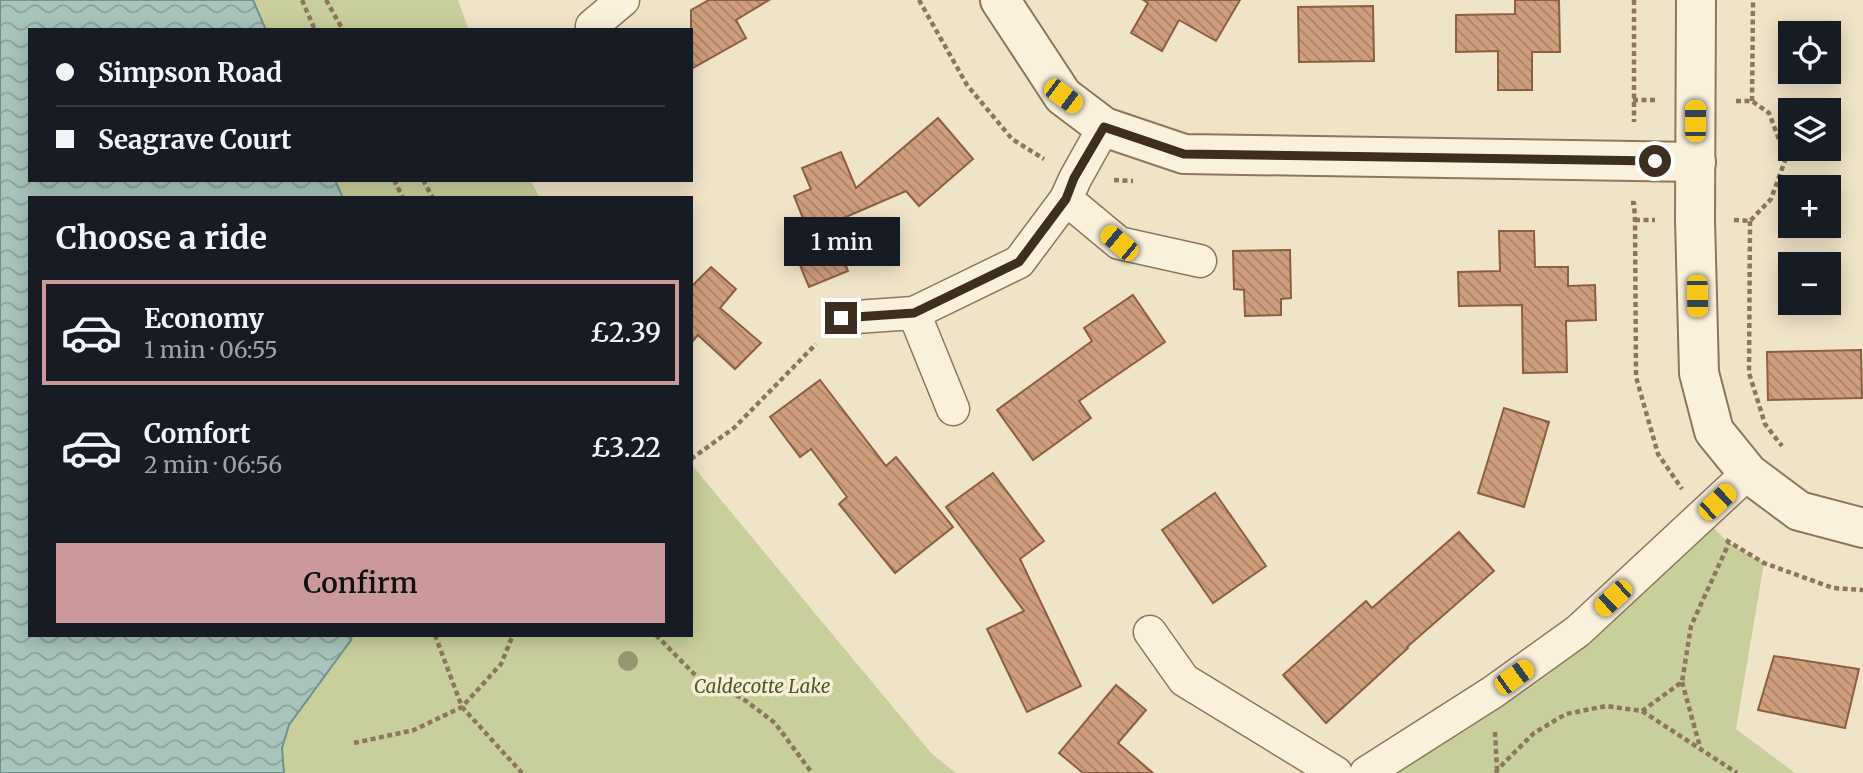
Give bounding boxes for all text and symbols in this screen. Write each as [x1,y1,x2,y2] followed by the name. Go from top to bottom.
[1778,21,1841,315] map controls
[1778,21,1841,84] button: locate
[98,56,282,89] text: Simpson Road
[1040,75,1087,117] car
[1778,98,1841,161] button: layers
[1685,100,1706,142] car
[98,123,292,156] text: Seagrave Court
[1639,145,1671,177] route start
[1778,175,1841,238] button: +
[783,216,899,266] callout: 1 min
[56,218,267,258] text: Choose a ride
[1097,221,1142,265] car
[811,227,873,256] text: 1 min
[1778,252,1841,315] button: −
[1687,275,1708,317] car
[60,301,123,364] icon: car
[144,302,264,335] text: Economy
[825,302,857,334] route end
[590,316,661,349] text: £2.39
[144,335,278,364] text: 1 min · 06:55
[60,416,123,479] icon: car
[144,417,250,450] text: Comfort
[591,431,661,464] text: £3.22
[144,450,282,479] text: 2 min · 06:56
[1695,480,1740,524] car
[56,543,665,623] button: Confirm
[1591,576,1636,620] car
[1491,656,1538,698] car
[694,674,831,698] park label: Caldecotte Lake

